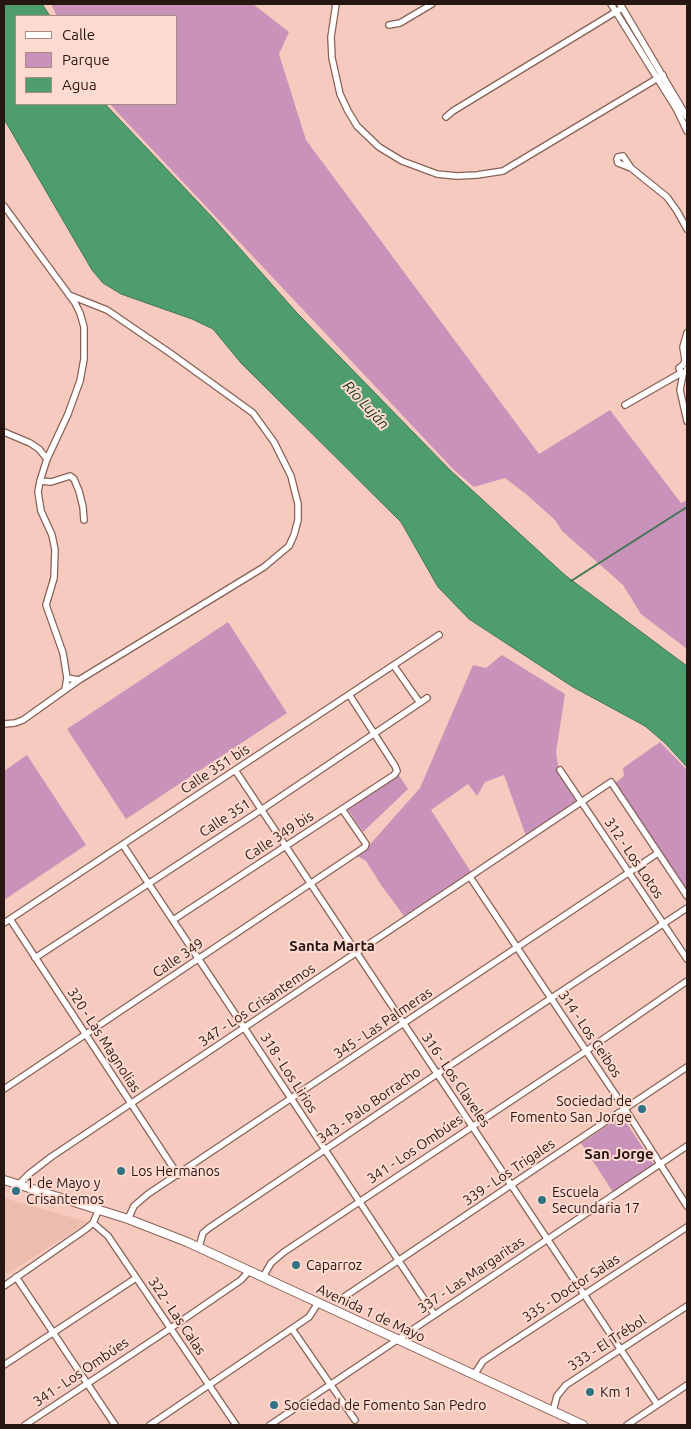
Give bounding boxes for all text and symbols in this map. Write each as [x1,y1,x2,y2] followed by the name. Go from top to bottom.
[15,15,178,105] legend
[62,26,95,43] text: Calle
[62,51,110,68] text: Parque
[62,76,97,93] text: Agua
[339,377,393,433] water label: Río Luján
[177,741,253,797] street label: Calle 351 bis
[196,795,254,841] street label: Calle 351
[241,808,317,864] street label: Calle 349 bis
[601,814,667,902] street label: 312 - Los Lotos
[149,935,207,981] street label: Calle 349
[289,937,375,955] district label: Santa Marta
[196,960,318,1050] street label: 347 - Los Crisantemos
[64,984,144,1096] street label: 320 - Las Magnolias
[331,984,435,1062] street label: 345 - Las Palmeras
[555,987,625,1081] street label: 314 - Los Ceibos
[257,1030,321,1116] street label: 318 - Los Lirios
[418,1030,494,1130] street label: 316 - Los Claveles
[314,1063,424,1147] street label: 343 - Palo Borracho
[510,1093,632,1126] place label: Sociedad de Fomento San Jorge
[636,1103,648,1115] marker: Sociedad de Fomento San Jorge
[364,1111,466,1187] street label: 341 - Los Ombúes
[460,1135,558,1209] street label: 339 - Los Trigales
[584,1145,654,1163] district label: San Jorge
[131,1163,220,1179] place label: Los Hermanos
[115,1165,127,1177] marker: Los Hermanos
[26,1175,104,1208] place label: 1 de Mayo y Crisantemos
[552,1184,640,1216] place label: Escuela Secundaria 17
[10,1185,22,1197] marker: 1 de Mayo y Crisantemos
[536,1194,548,1206] marker: Escuela Secundaria 17
[414,1233,528,1317] street label: 337 - Las Margaritas
[519,1250,623,1326] street label: 335 - Doctor Salas
[306,1257,362,1273] place label: Caparroz
[290,1259,302,1271] marker: Caparroz
[145,1274,209,1358] street label: 322 - Las Calas
[314,1280,428,1346] street label: Avenida 1 de Mayo
[565,1312,649,1374] street label: 333 - El Trébol
[30,1334,132,1410] street label: 341 - Los Ombúes
[600,1384,632,1400] place label: Km 1
[584,1386,596,1398] marker: Km 1
[284,1397,487,1413] place label: Sociedad de Fomento San Pedro
[268,1399,280,1411] marker: Sociedad de Fomento San Pedro

